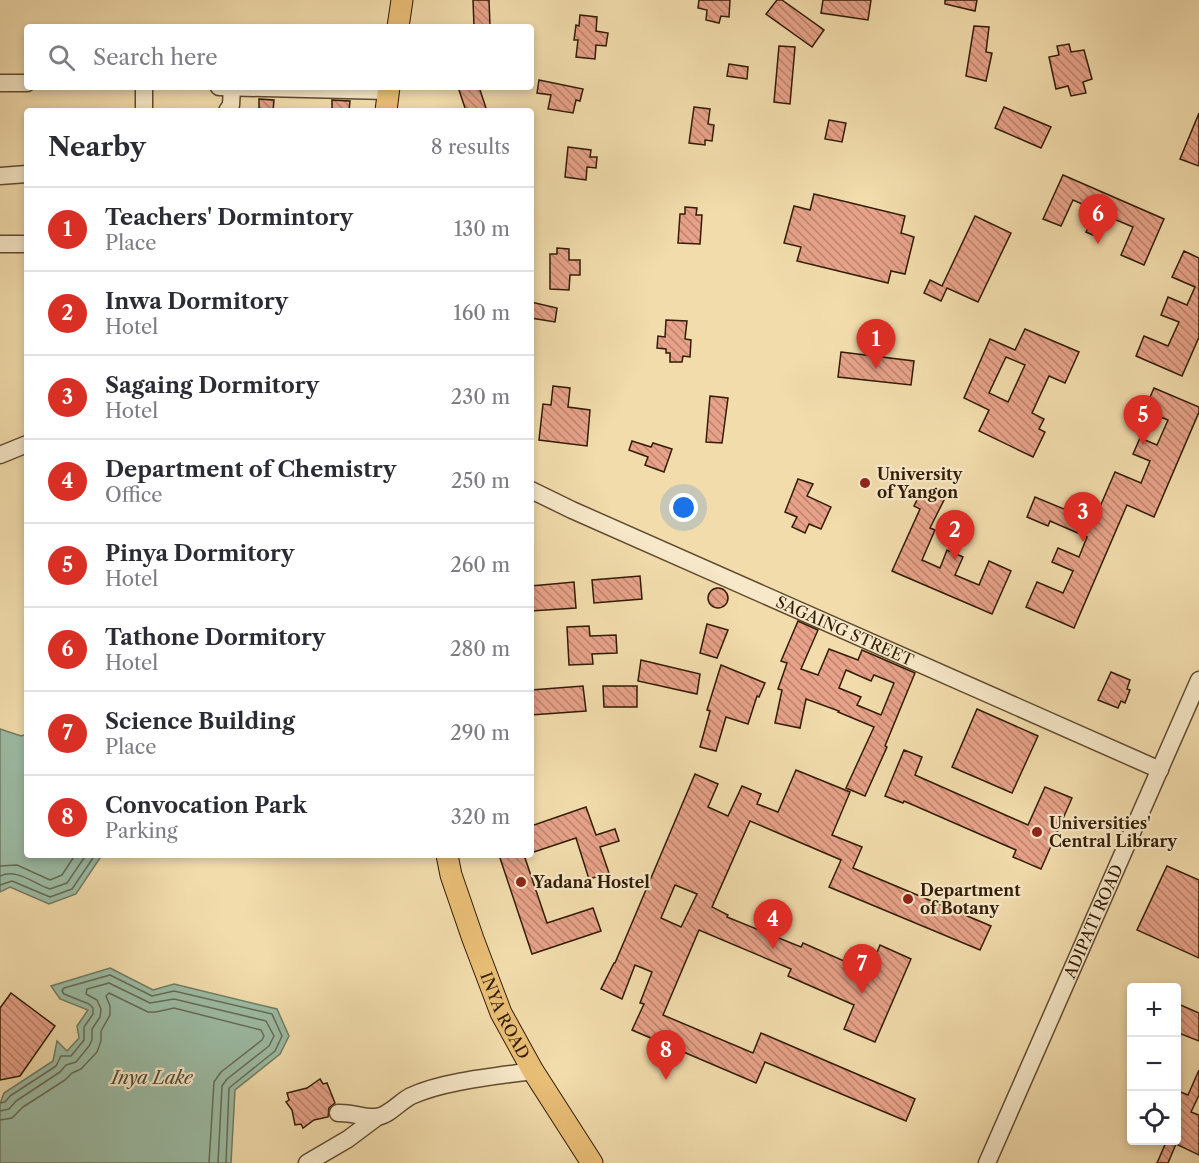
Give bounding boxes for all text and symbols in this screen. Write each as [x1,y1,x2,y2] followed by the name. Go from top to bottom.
[24,24,534,90] search box
[45,41,78,74] icon: search
[93,44,218,71] text: Search here
[48,131,146,163] text: Nearby
[431,135,510,159] text: 8 results
[1078,194,1118,244] pin: 6
[105,204,353,231] text: Teachers' Dormintory
[63,217,72,241] text: 1
[454,217,510,241] text: 130 m
[105,231,156,255] text: Place
[105,288,288,315] text: Inwa Dormitory
[62,301,73,325] text: 2
[453,301,510,325] text: 160 m
[105,315,158,339] text: Hotel
[856,320,896,369] pin: 1
[105,372,319,399] text: Sagaing Dormitory
[62,385,73,409] text: 3
[451,385,510,409] text: 230 m
[1124,396,1162,445] pin: 5
[105,399,158,423] text: Hotel
[105,456,396,483] text: Department of Chemistry
[877,464,964,502] place label: University of Yangon
[62,469,73,493] text: 4
[451,469,510,493] text: 250 m
[858,476,872,490] marker: University of Yangon
[105,483,163,507] text: Office
[1064,492,1102,542] pin: 3
[669,493,698,522] your location
[936,510,974,560] pin: 2
[105,540,294,567] text: Pinya Dormitory
[62,553,73,577] text: 5
[450,553,510,577] text: 260 m
[105,567,158,591] text: Hotel
[773,591,917,670] street label: SAGAING STREET
[105,624,325,651] text: Tathone Dormitory
[62,637,73,661] text: 6
[450,637,510,661] text: 280 m
[105,651,158,675] text: Hotel
[105,708,295,735] text: Science Building
[62,721,73,745] text: 7
[450,721,510,745] text: 290 m
[105,735,156,759] text: Place
[105,792,307,819] text: Convocation Park
[61,805,74,829] text: 8
[451,805,510,829] text: 320 m
[1049,813,1178,851] place label: Universities' Central Library
[105,819,178,843] text: Parking
[1030,825,1044,839] marker: Universities' Central Library
[1059,861,1127,982] street label: ADIPATI ROAD
[532,872,650,892] place label: Yadana Hostel
[514,875,528,889] marker: Yadana Hostel
[920,880,1021,918] place label: Department of Botany
[901,892,915,906] marker: Department of Botany
[754,900,792,949] pin: 4
[842,944,882,994] pin: 7
[476,969,534,1062] street label: INYA ROAD
[1127,983,1181,1145] map controls
[1127,983,1181,1037] button: +
[646,1030,686,1080] pin: 8
[1127,1037,1181,1091] button: −
[109,1067,194,1089] water label: Inya Lake
[1127,1091,1181,1145] button: locate

